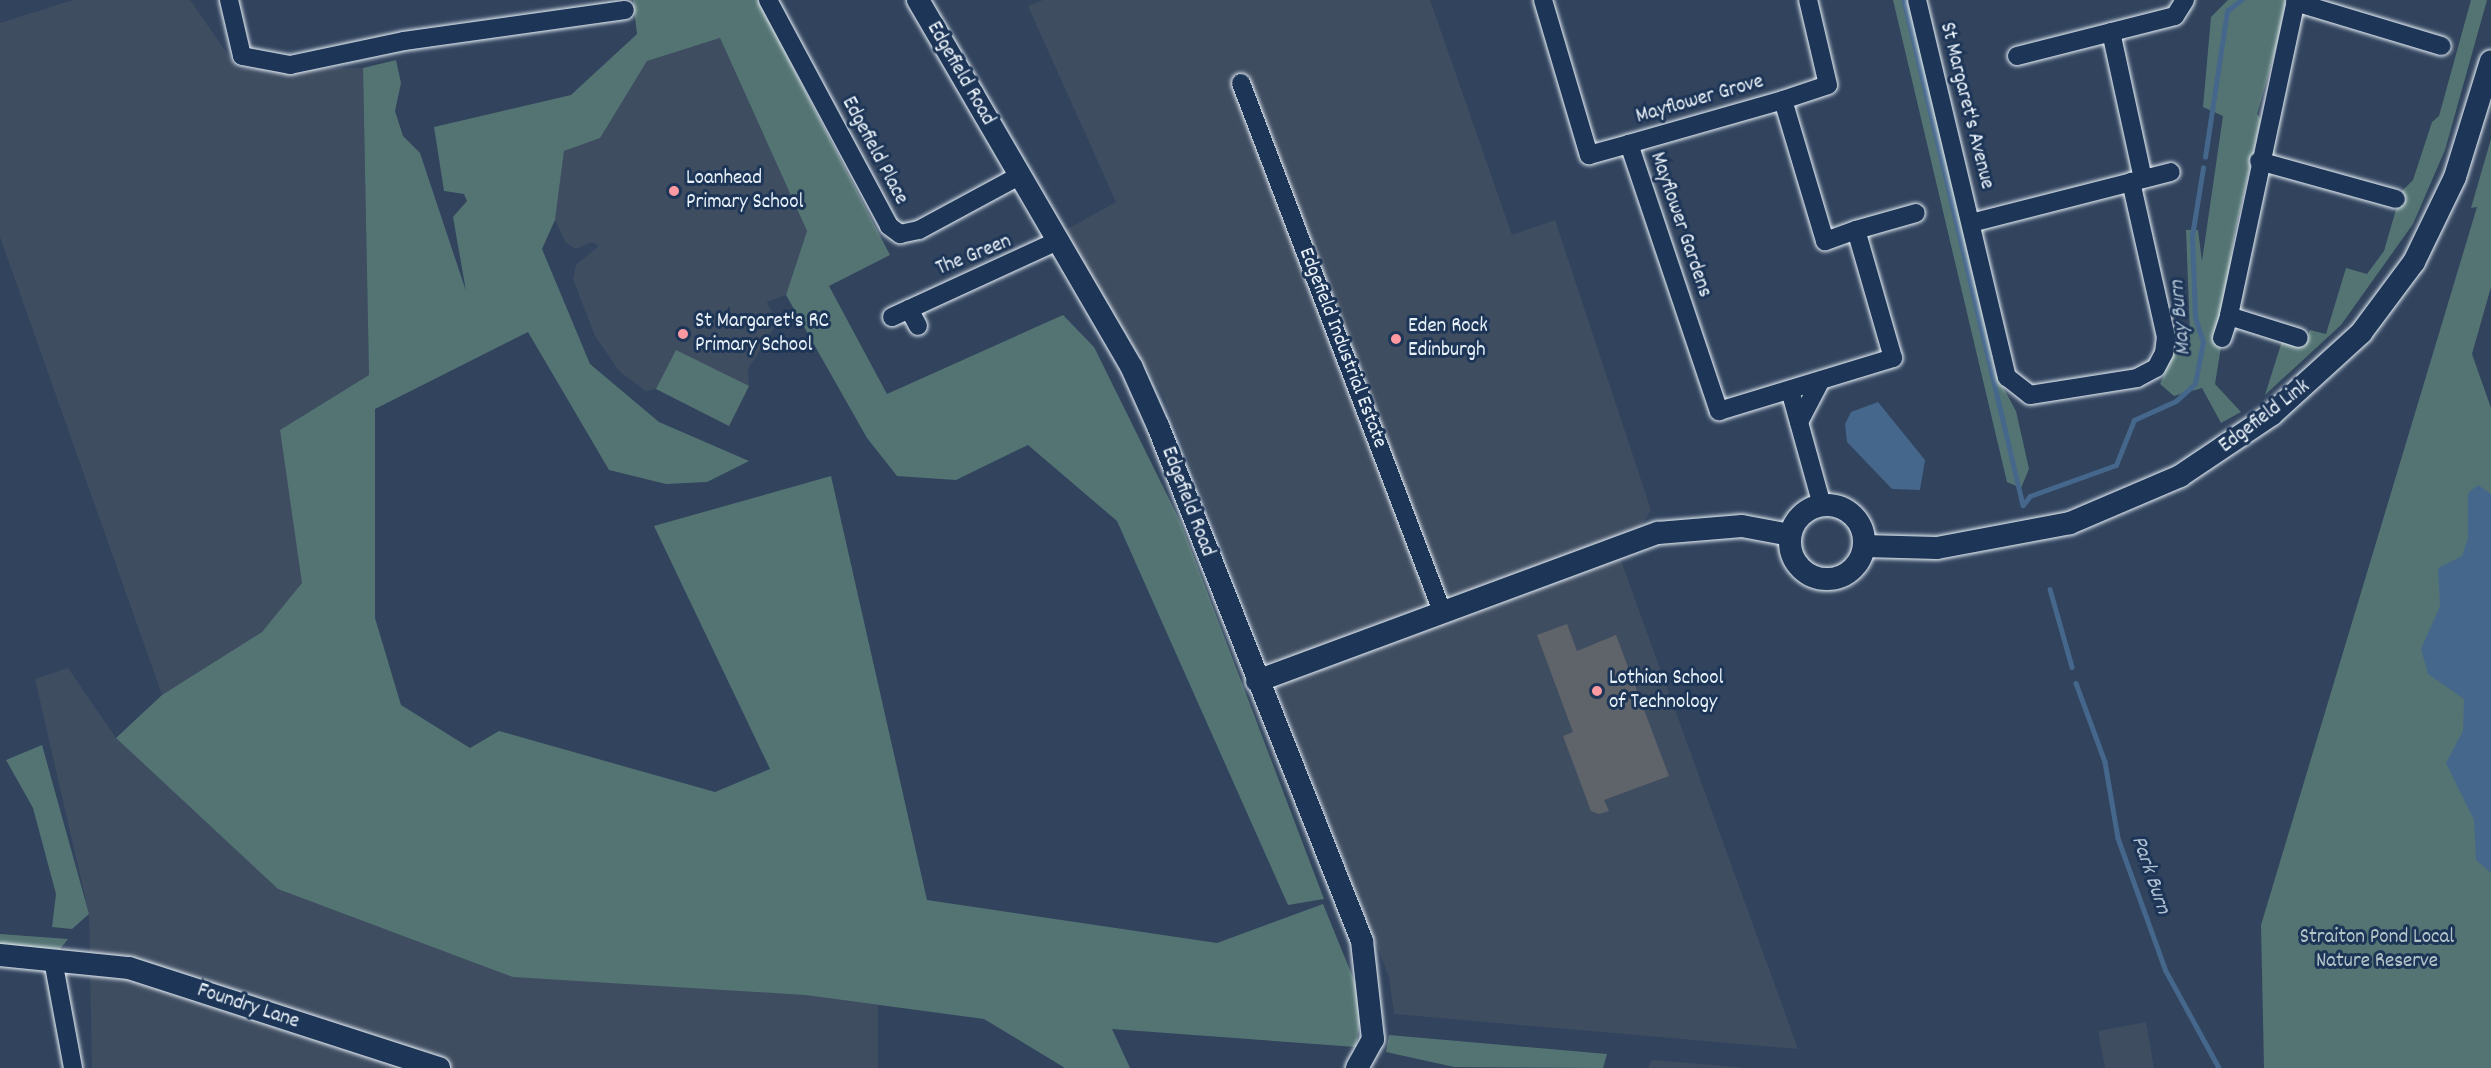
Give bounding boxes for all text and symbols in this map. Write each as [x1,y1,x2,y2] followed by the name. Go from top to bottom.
[920,18,1000,130] street label: Edgefield Road
[1933,20,1999,192] street label: St Margaret's Avenue
[1633,70,1767,130] street label: Mayflower Grove
[835,93,913,209] street label: Edgefield Place
[1643,149,1717,301] street label: Mayflower Gardens
[686,166,804,216] place label: Loanhead Primary School
[667,184,681,198] marker: Loanhead Primary School
[933,230,1015,282] street label: The Green
[1292,244,1392,452] street label: Edgefield Industrial Estate
[2165,279,2197,357] water label: May Burn
[695,309,829,359] place label: St Margaret's RC Primary School
[1408,314,1488,364] place label: Eden Rock Edinburgh
[676,327,690,341] marker: St Margaret's RC Primary School
[1389,332,1403,346] marker: Eden Rock Edinburgh
[2215,375,2315,459] street label: Edgefield Link
[1155,443,1219,561] street label: Edgefield Road
[1609,666,1724,716] place label: Lothian School of Technology
[1590,684,1604,698] marker: Lothian School of Technology
[2124,833,2176,917] water label: Park Burn
[2300,925,2454,975] park label: Straiton Pond Local Nature Reserve
[194,979,302,1035] street label: Foundry Lane

